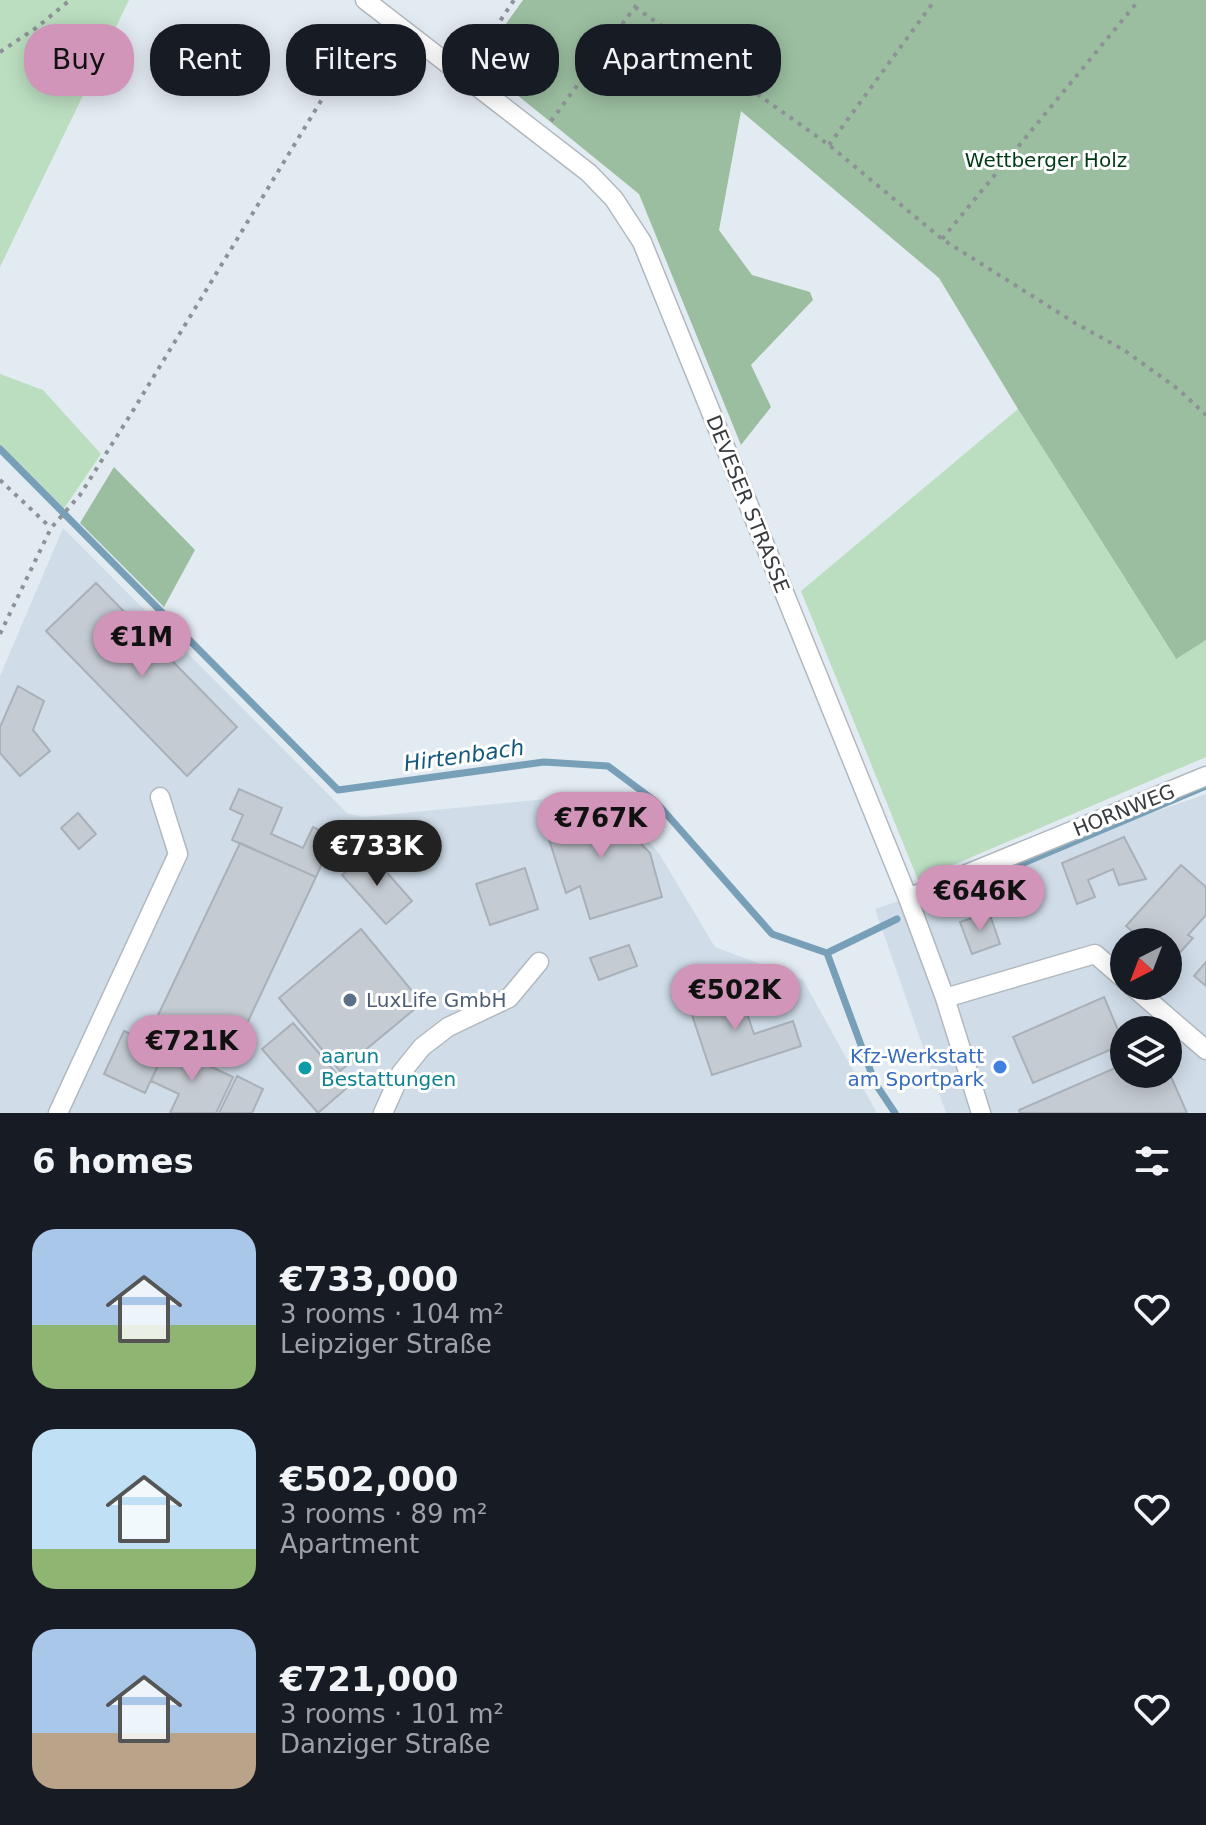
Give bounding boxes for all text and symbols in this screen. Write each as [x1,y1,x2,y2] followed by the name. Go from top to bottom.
[24,24,134,96] chip: Buy
[150,24,270,96] chip: Rent
[286,24,426,96] chip: Filters
[442,24,559,96] chip: New
[575,24,781,96] chip: Apartment
[965,148,1127,172] park label: Wettberger Holz
[701,412,795,596] street label: DEVESER STRASSE
[103,611,181,679] pin: €1M
[111,622,173,652] text: €1M
[402,735,526,776] water label: Hirtenbach
[1070,779,1178,841] street label: HORNWEG
[545,792,657,860] pin: €767K
[555,803,647,833] text: €767K
[321,820,433,888] pin: €733K
[331,831,423,861] text: €733K
[924,865,1036,933] pin: €646K
[934,876,1026,906] text: €646K
[1110,928,1182,1000] north arrow
[1110,928,1182,1088] map controls
[679,964,791,1032] pin: €502K
[689,975,781,1005] text: €502K
[366,988,506,1012] place label: LuxLife GmbH
[341,991,359,1009] marker: LuxLife GmbH
[136,1015,248,1083] pin: €721K
[1110,1016,1182,1088] button: layers
[146,1026,238,1056] text: €721K
[321,1044,456,1091] place label: aarun Bestattungen
[847,1044,984,1091] place label: Kfz-Werkstatt am Sportpark
[991,1058,1009,1076] marker: Kfz-Werkstatt am Sportpark
[296,1059,314,1077] marker: aarun Bestattungen
[1130,1139,1174,1183] icon: filters
[32,1141,194,1181] text: 6 homes
[280,1259,459,1299] text: €733,000
[96,1261,192,1357] icon: home
[1130,1287,1174,1331] icon: heart
[280,1299,504,1329] text: 3 rooms · 104 m²
[280,1329,492,1359] text: Leipziger Straße
[280,1459,459,1499] text: €502,000
[96,1461,192,1557] icon: home
[1130,1487,1174,1531] icon: heart
[280,1499,488,1529] text: 3 rooms · 89 m²
[280,1529,419,1559] text: Apartment
[280,1659,459,1699] text: €721,000
[96,1661,192,1757] icon: home
[1130,1687,1174,1731] icon: heart
[280,1699,504,1729] text: 3 rooms · 101 m²
[280,1729,490,1759] text: Danziger Straße

